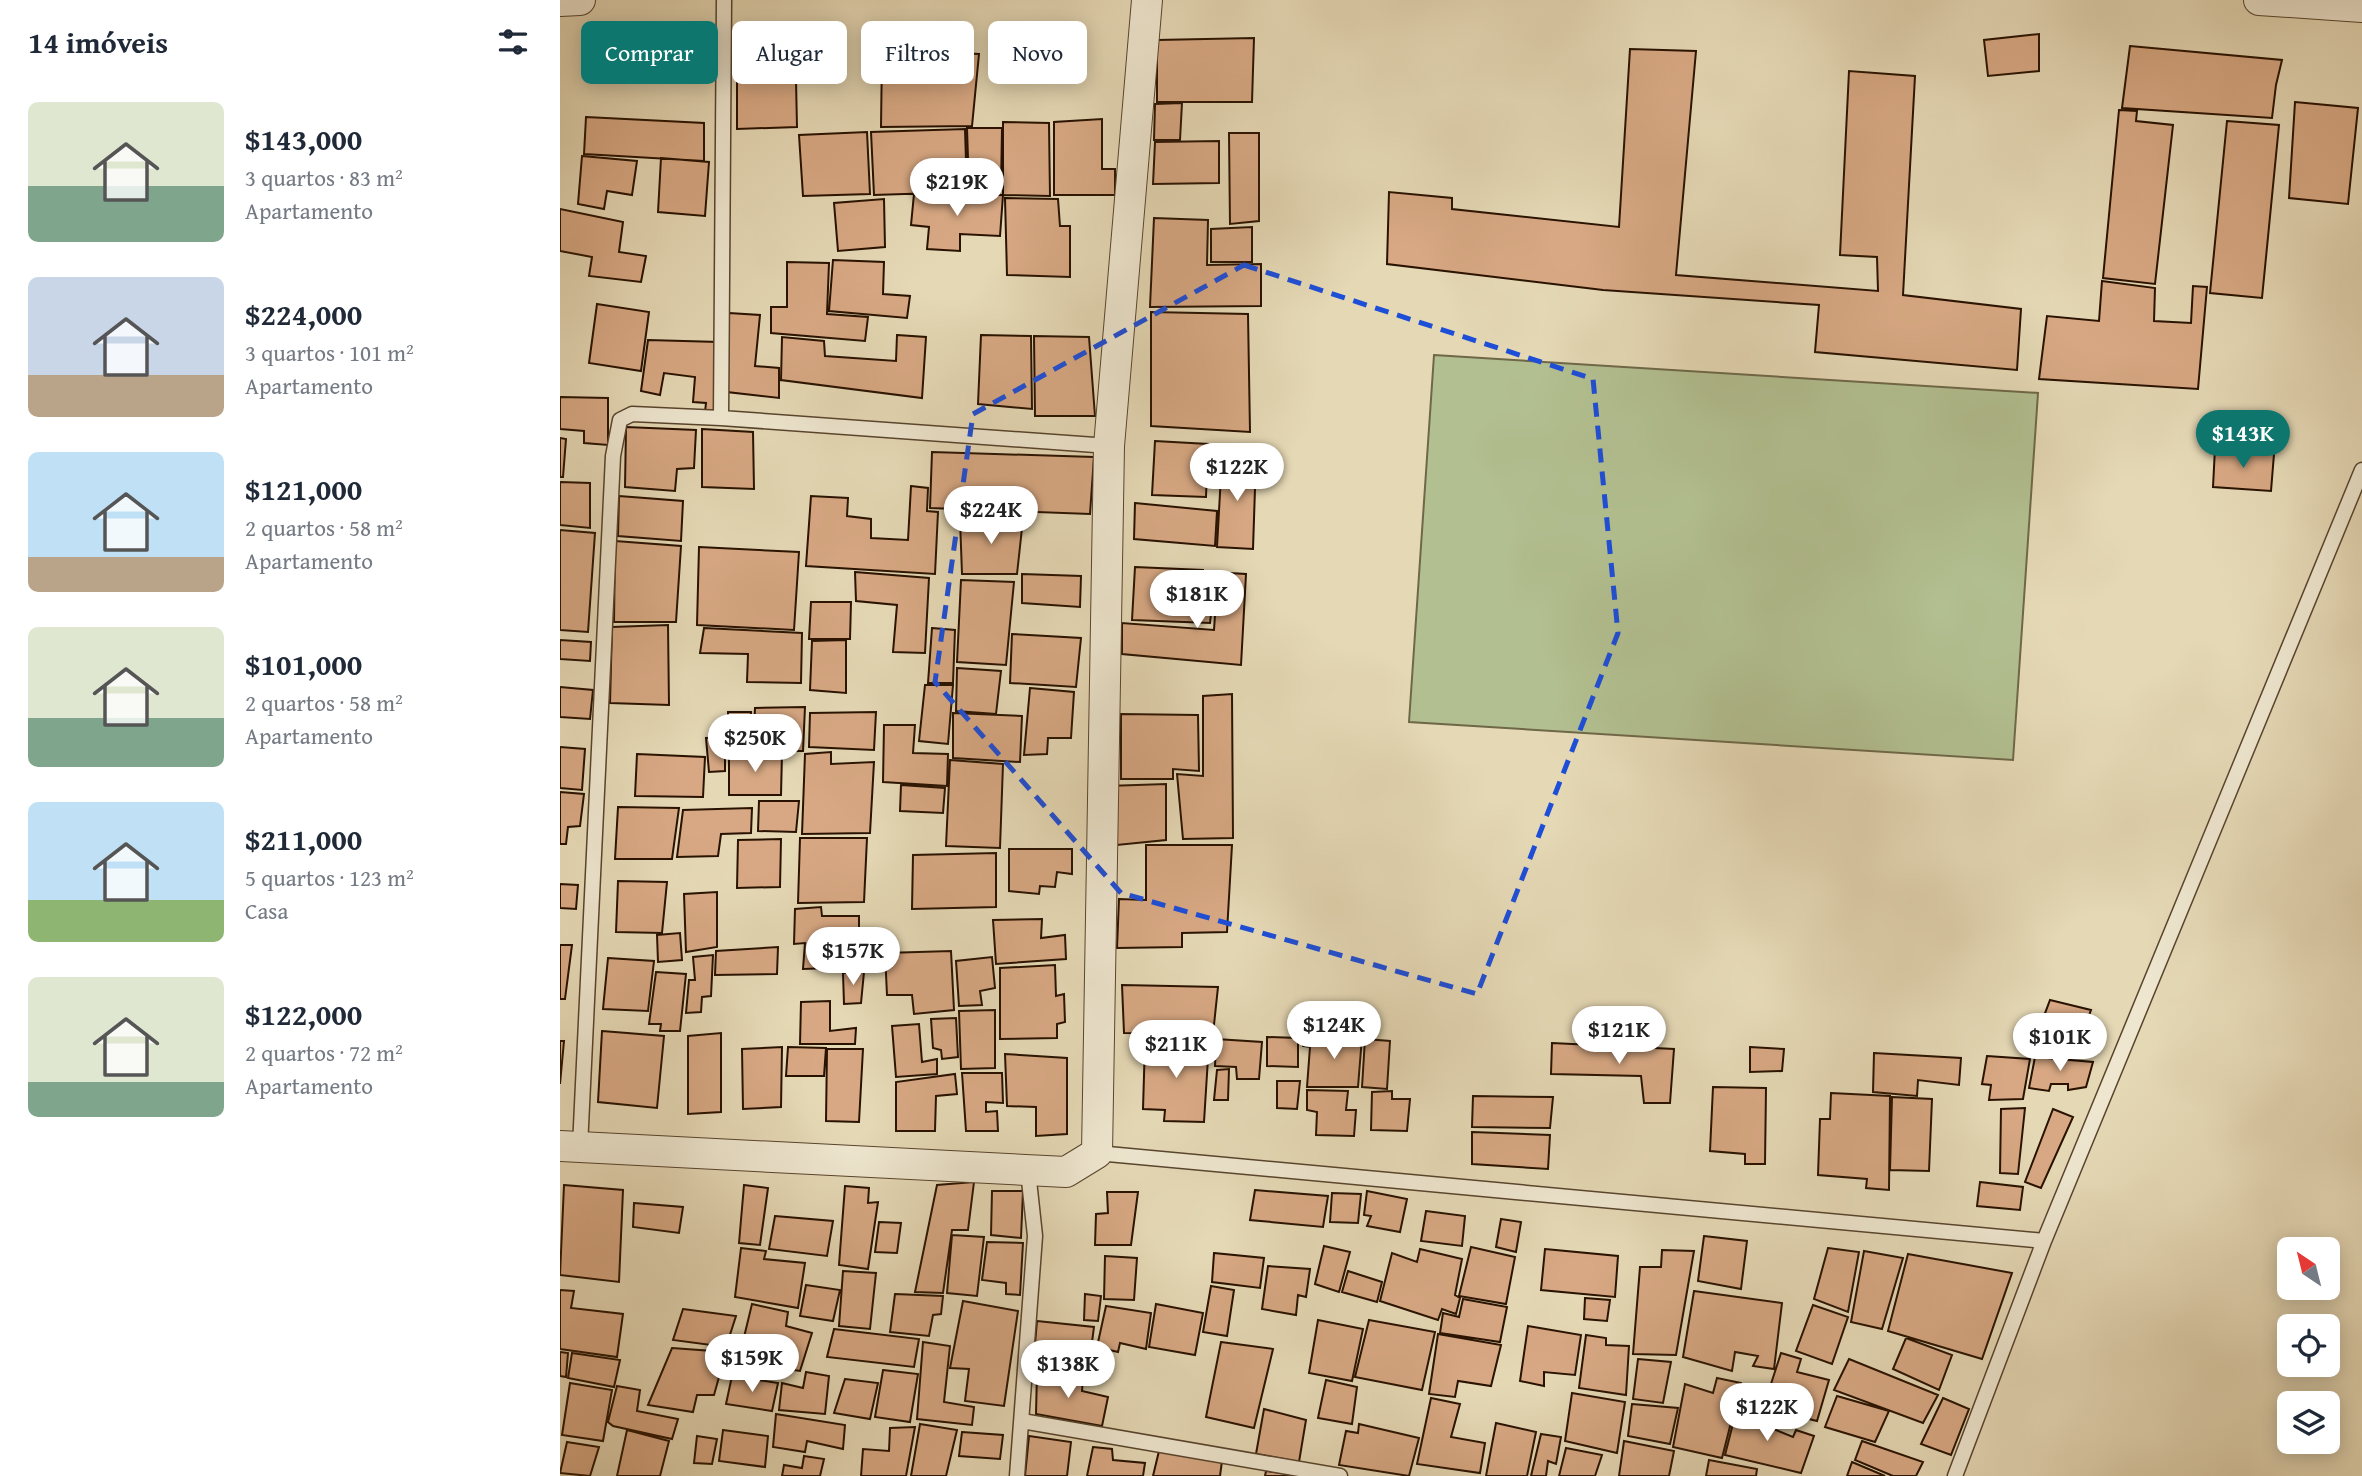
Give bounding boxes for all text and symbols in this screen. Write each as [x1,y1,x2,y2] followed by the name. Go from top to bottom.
[28,20,168,64] text: 14 imóveis
[581,21,718,84] chip: Comprar
[732,21,847,84] chip: Alugar
[861,21,974,84] chip: Filtros
[988,21,1087,84] chip: Novo
[494,23,532,61] icon: filters
[245,117,362,161] text: $143,000
[84,130,168,214] icon: home
[908,158,1006,218] pin: $219K
[245,161,403,194] text: 3 quartos · 83 m²
[926,164,988,197] text: $219K
[245,194,373,227] text: Apartamento
[245,292,362,336] text: $224,000
[84,305,168,389] icon: home
[245,336,414,369] text: 3 quartos · 101 m²
[245,369,373,402] text: Apartamento
[2194,410,2292,470] pin: $143K
[2212,416,2274,449] text: $143K
[1188,444,1286,503] pin: $122K
[1206,449,1268,482] text: $122K
[245,467,362,511] text: $121,000
[84,480,168,564] icon: home
[942,486,1040,546] pin: $224K
[960,492,1022,525] text: $224K
[245,511,403,544] text: 2 quartos · 58 m²
[245,544,373,577] text: Apartamento
[1148,570,1246,630] pin: $181K
[1166,576,1228,609] text: $181K
[245,642,362,686] text: $101,000
[84,655,168,739] icon: home
[245,686,403,719] text: 2 quartos · 58 m²
[706,714,804,774] pin: $250K
[245,719,373,752] text: Apartamento
[724,720,786,753] text: $250K
[245,817,362,861] text: $211,000
[84,830,168,914] icon: home
[245,861,414,894] text: 5 quartos · 123 m²
[245,894,288,927] text: Casa
[804,928,902,987] pin: $157K
[822,933,884,966] text: $157K
[245,992,362,1036] text: $122,000
[1285,1002,1383,1061] pin: $124K
[84,1005,168,1089] icon: home
[1570,1006,1668,1066] pin: $121K
[1303,1007,1365,1040] text: $124K
[1588,1012,1650,1045] text: $121K
[2011,1014,2109,1073] pin: $101K
[2029,1019,2091,1052] text: $101K
[1127,1020,1225,1080] pin: $211K
[1145,1026,1207,1059] text: $211K
[245,1036,403,1069] text: 2 quartos · 72 m²
[245,1069,373,1102] text: Apartamento
[2277,1237,2340,1300] north arrow
[2277,1237,2340,1454] map controls
[2277,1314,2340,1377] button: locate
[703,1334,801,1394] pin: $159K
[721,1340,783,1373] text: $159K
[1019,1340,1117,1400] pin: $138K
[1037,1346,1099,1379] text: $138K
[1718,1384,1816,1443] pin: $122K
[1736,1389,1798,1422] text: $122K
[2277,1391,2340,1454] button: layers

